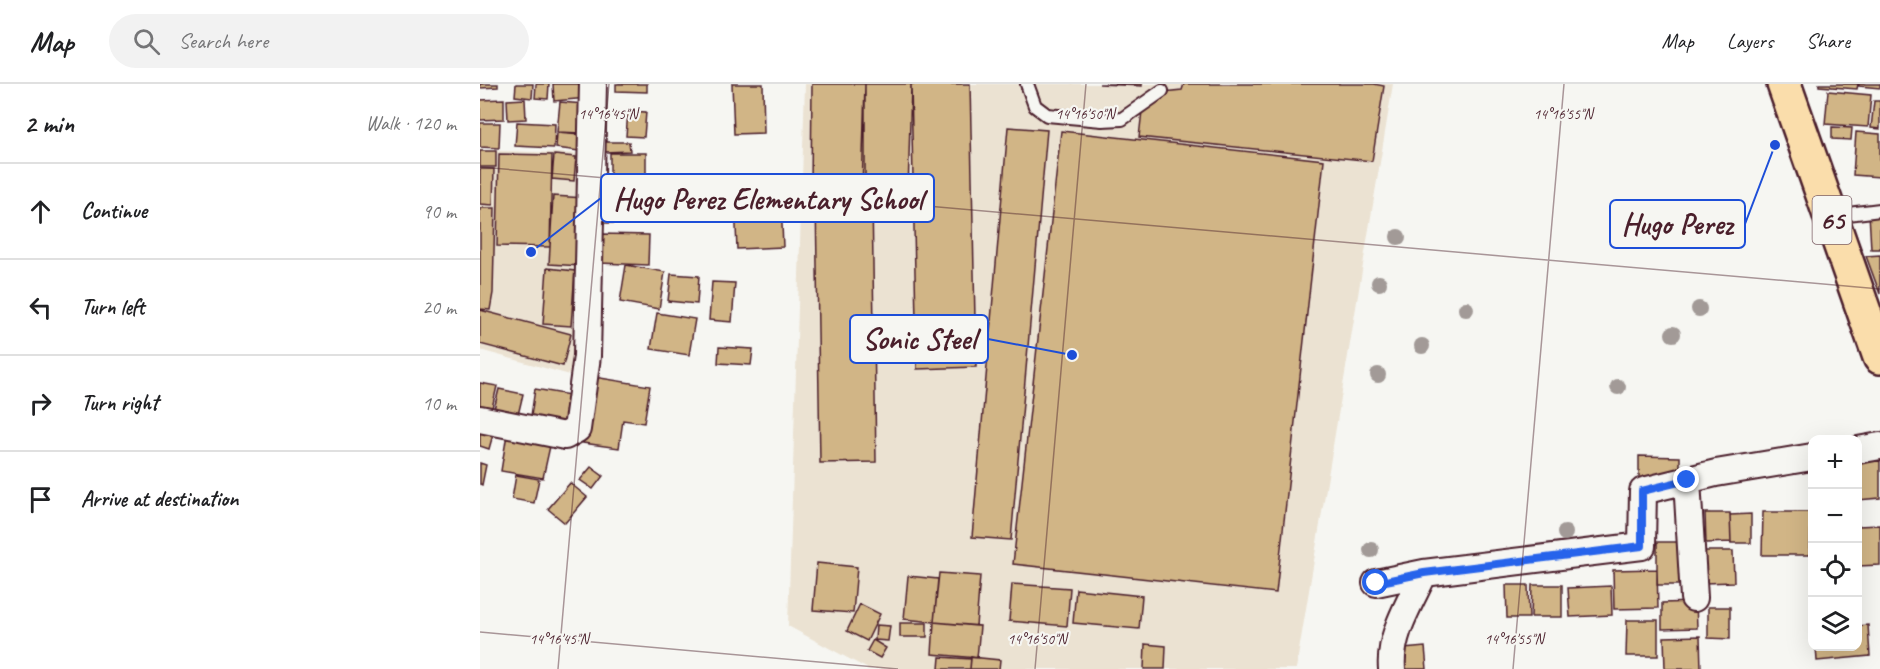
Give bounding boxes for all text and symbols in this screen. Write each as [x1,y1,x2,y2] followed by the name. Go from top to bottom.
[109,14,529,68] search box
[30,24,73,59] text: Map
[130,25,163,58] icon: search
[178,27,268,55] text: Search here
[1661,28,1694,54] text: Map
[1727,28,1773,54] text: Layers
[1806,28,1850,54] text: Share
[578,105,641,124] text: 14°16'45"N
[1055,105,1118,124] text: 14°16'50"N
[1533,105,1596,124] text: 14°16'55"N
[24,107,74,140] text: 2 min
[366,111,456,136] text: Walk · 120 m
[601,174,934,222] callout: Hugo Perez Elementary School
[613,180,929,218] text: Hugo Perez Elementary School
[24,195,57,228] icon: ahead
[1812,196,1852,244] road number: 65
[81,197,147,225] text: Continue
[422,199,456,224] text: 90 m
[1610,200,1745,248] callout: Hugo Perez
[1621,205,1735,243] text: Hugo Perez
[24,291,57,324] icon: left
[81,293,145,321] text: Turn left
[422,295,456,320] text: 20 m
[850,315,988,363] callout: Sonic Steel
[862,320,981,358] text: Sonic Steel
[24,387,57,420] icon: right
[81,389,158,417] text: Turn right
[422,391,456,416] text: 10 m
[1808,435,1862,651] map controls
[1808,435,1862,489] button: +
[1673,466,1699,492] route end
[24,483,57,516] icon: arrive
[81,485,238,513] text: Arrive at destination
[1808,489,1862,543] button: −
[1808,543,1862,597] button: locate
[1362,569,1388,595] route start
[1808,597,1862,651] button: layers
[529,630,592,649] text: 14°16'45"N
[1007,630,1070,649] text: 14°16'50"N
[1484,630,1547,649] text: 14°16'55"N

